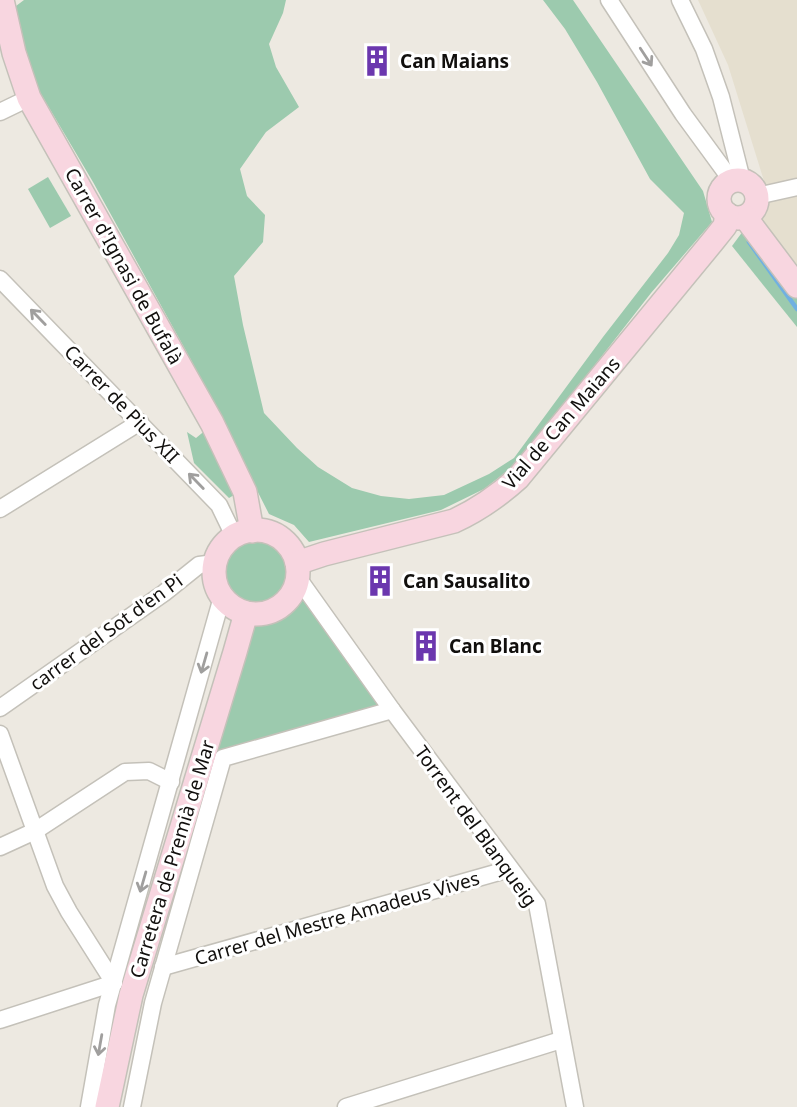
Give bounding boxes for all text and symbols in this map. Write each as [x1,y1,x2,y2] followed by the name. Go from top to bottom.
[360,44,394,78] building icon: Can Maians
[640,47,654,67] one-way arrow
[400,48,509,74] place label: Can Maians
[59,163,189,369] street label: Carrer d'Ignasi de Bufalà
[30,309,47,326] one-way arrow
[59,339,185,469] street label: Carrer de Pius XII
[496,351,626,495] street label: Vial de Can Maians
[188,473,205,490] one-way arrow
[363,564,397,598] building icon: Can Sausalito
[24,568,188,696] street label: carrer del Sot d'en Pi
[403,568,530,594] place label: Can Sausalito
[409,629,443,663] building icon: Can Blanc
[449,633,542,659] place label: Can Blanc
[197,652,210,674] one-way arrow
[123,737,221,981] street label: Carretera de Premià de Mar
[409,740,543,912] street label: Torrent del Blanqueig
[191,865,483,971] street label: Carrer del Mestre Amadeus Vives
[135,871,148,893] one-way arrow
[93,1033,106,1056] one-way arrow

